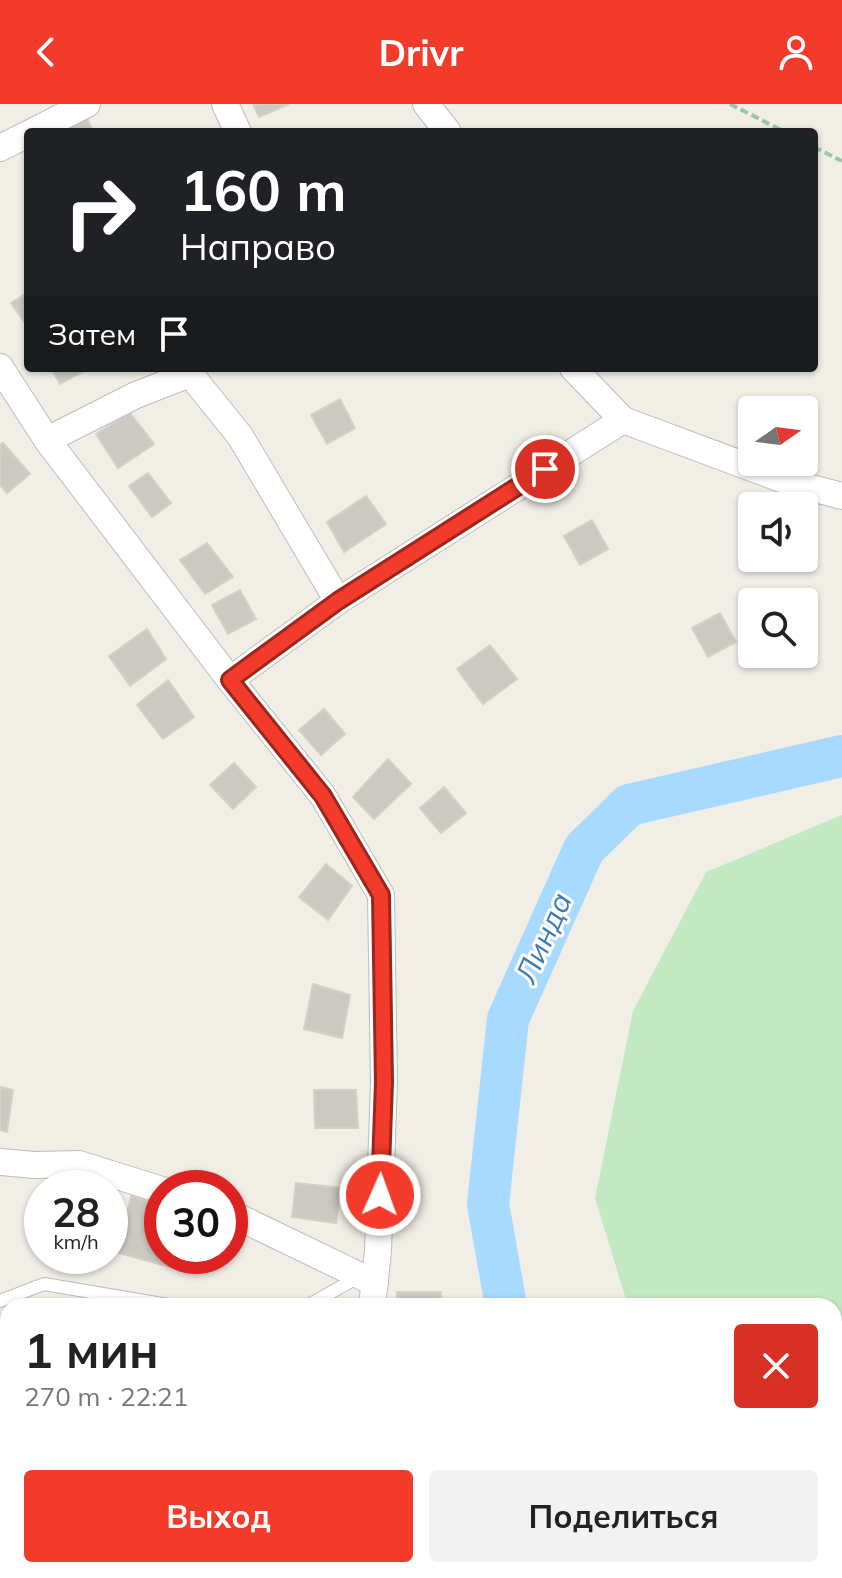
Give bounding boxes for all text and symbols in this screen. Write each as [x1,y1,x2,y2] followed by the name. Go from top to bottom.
[24,30,68,74] icon: back
[379,30,463,75] text: Drivr
[774,30,818,74] icon: person
[180,155,347,225] text: 160 m
[48,160,152,264] icon: right
[180,224,336,269] text: Направо
[152,312,196,356] icon: arrive
[48,315,136,353] text: Затем
[738,396,818,476] north arrow
[738,396,818,668] map controls
[511,435,579,503] pin
[523,447,567,491] icon: arrive
[738,492,818,572] button: sound
[738,588,818,668] button: search
[506,886,580,990] water label: Линда
[338,1153,422,1237] position arrow
[144,1170,248,1274] speed limit sign: 30
[52,1187,100,1237] text: 28
[53,1229,99,1254] text: km/h
[24,1320,159,1380] text: 1 мин
[734,1324,818,1408] button: close
[24,1380,188,1413] text: 270 m · 22:21
[24,1470,413,1562] button: Выход
[429,1470,818,1562] button: Поделиться

